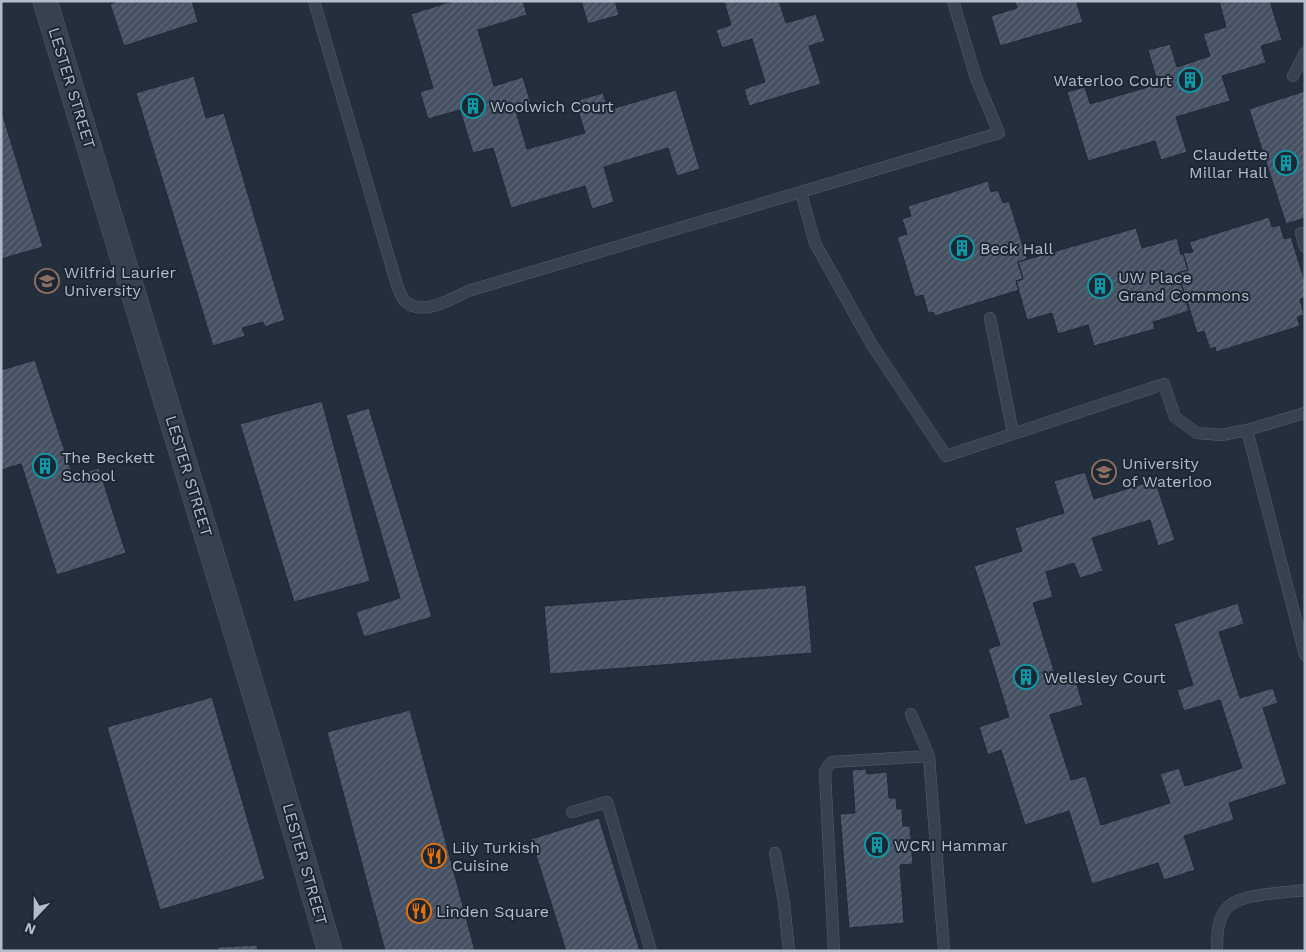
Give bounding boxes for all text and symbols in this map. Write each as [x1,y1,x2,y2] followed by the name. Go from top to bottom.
[45,25,100,151] street label: LESTER STREET
[1177,67,1203,93] building icon: Waterloo Court
[1053,71,1172,90] place label: Waterloo Court
[460,93,486,119] building icon: Woolwich Court
[490,97,614,116] place label: Woolwich Court
[1189,145,1268,182] place label: Claudette Millar Hall
[1273,150,1299,176] building icon: Claudette Millar Hall
[949,235,975,261] building icon: Beck Hall
[980,239,1053,258] place label: Beck Hall
[64,263,177,300] place label: Wilfrid Laurier University
[34,268,60,294] school or university icon: Wilfrid Laurier University
[1118,268,1249,305] place label: UW Place Grand Commons
[1087,273,1113,299] building icon: UW Place Grand Commons
[162,413,217,539] street label: LESTER STREET
[62,448,155,485] place label: The Beckett School
[32,453,58,479] building icon: The Beckett School
[1122,454,1212,491] place label: University of Waterloo
[1091,459,1117,485] school or university icon: University of Waterloo
[1013,664,1039,690] building icon: Wellesley Court
[1044,668,1166,687] place label: Wellesley Court
[279,801,332,927] street label: LESTER STREET
[864,832,890,858] building icon: WCRI Hammar
[894,836,1008,855] place label: WCRI Hammar
[452,838,540,875] place label: Lily Turkish Cuisine
[421,843,447,869] restaurant icon: Lily Turkish Cuisine
[10,892,60,942] north arrow
[406,898,432,924] restaurant icon: Linden Square
[436,902,549,921] place label: Linden Square
[22,920,38,938] text: N

